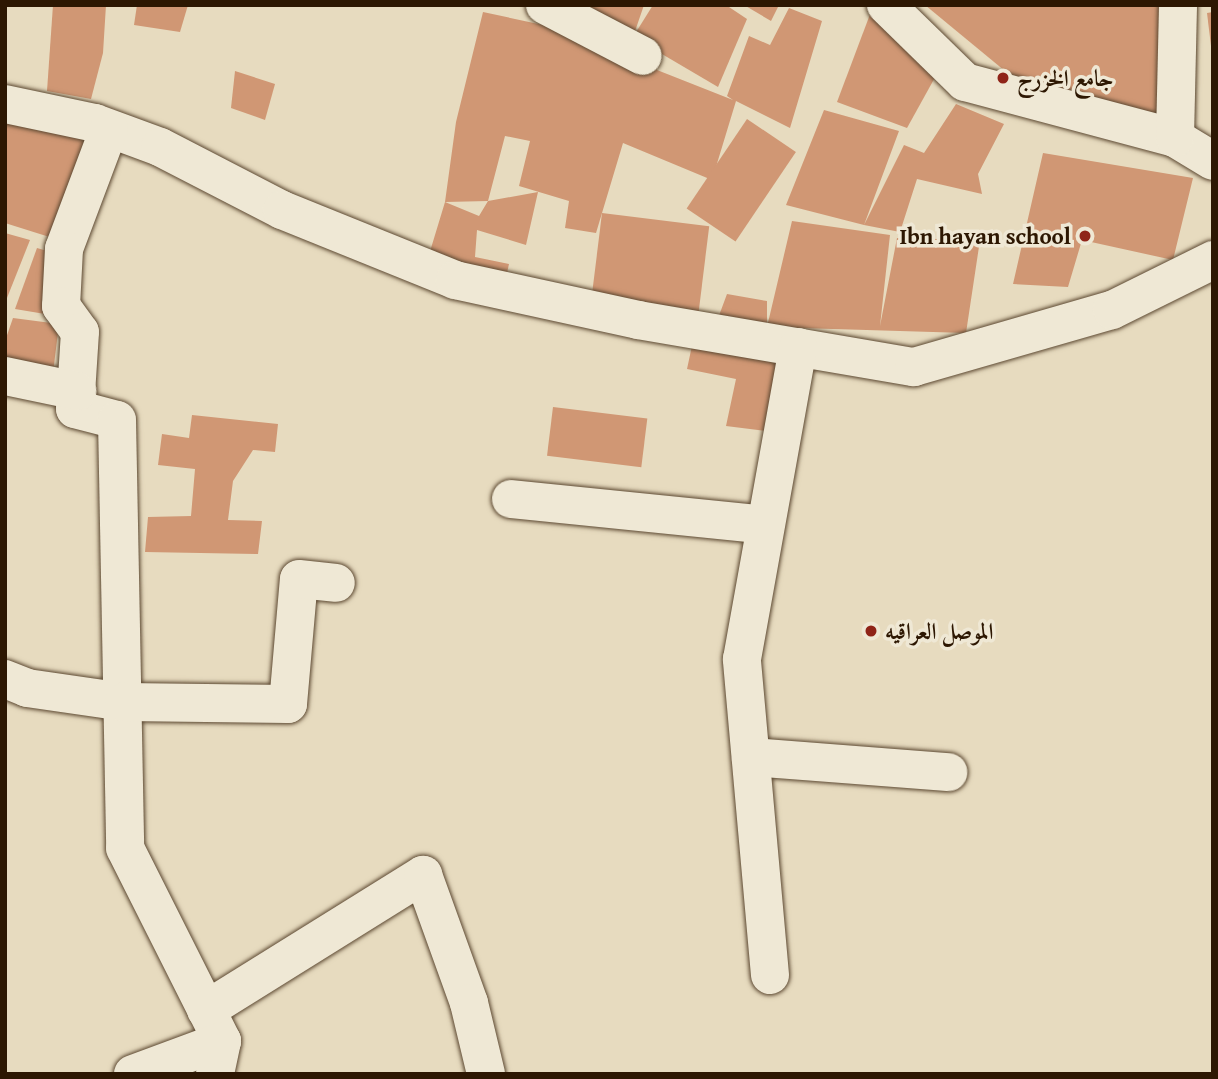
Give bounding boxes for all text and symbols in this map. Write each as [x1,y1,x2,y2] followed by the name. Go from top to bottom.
[1017,64,1113,92] place label: جامع الخزرج
[995,70,1011,86] marker: جامع الخزرج
[899,222,1071,250] place label: Ibn hayan school
[1077,228,1093,244] marker: Ibn hayan school
[885,617,993,645] place label: الموصل العراقيه
[863,623,879,639] marker: الموصل العراقيه

